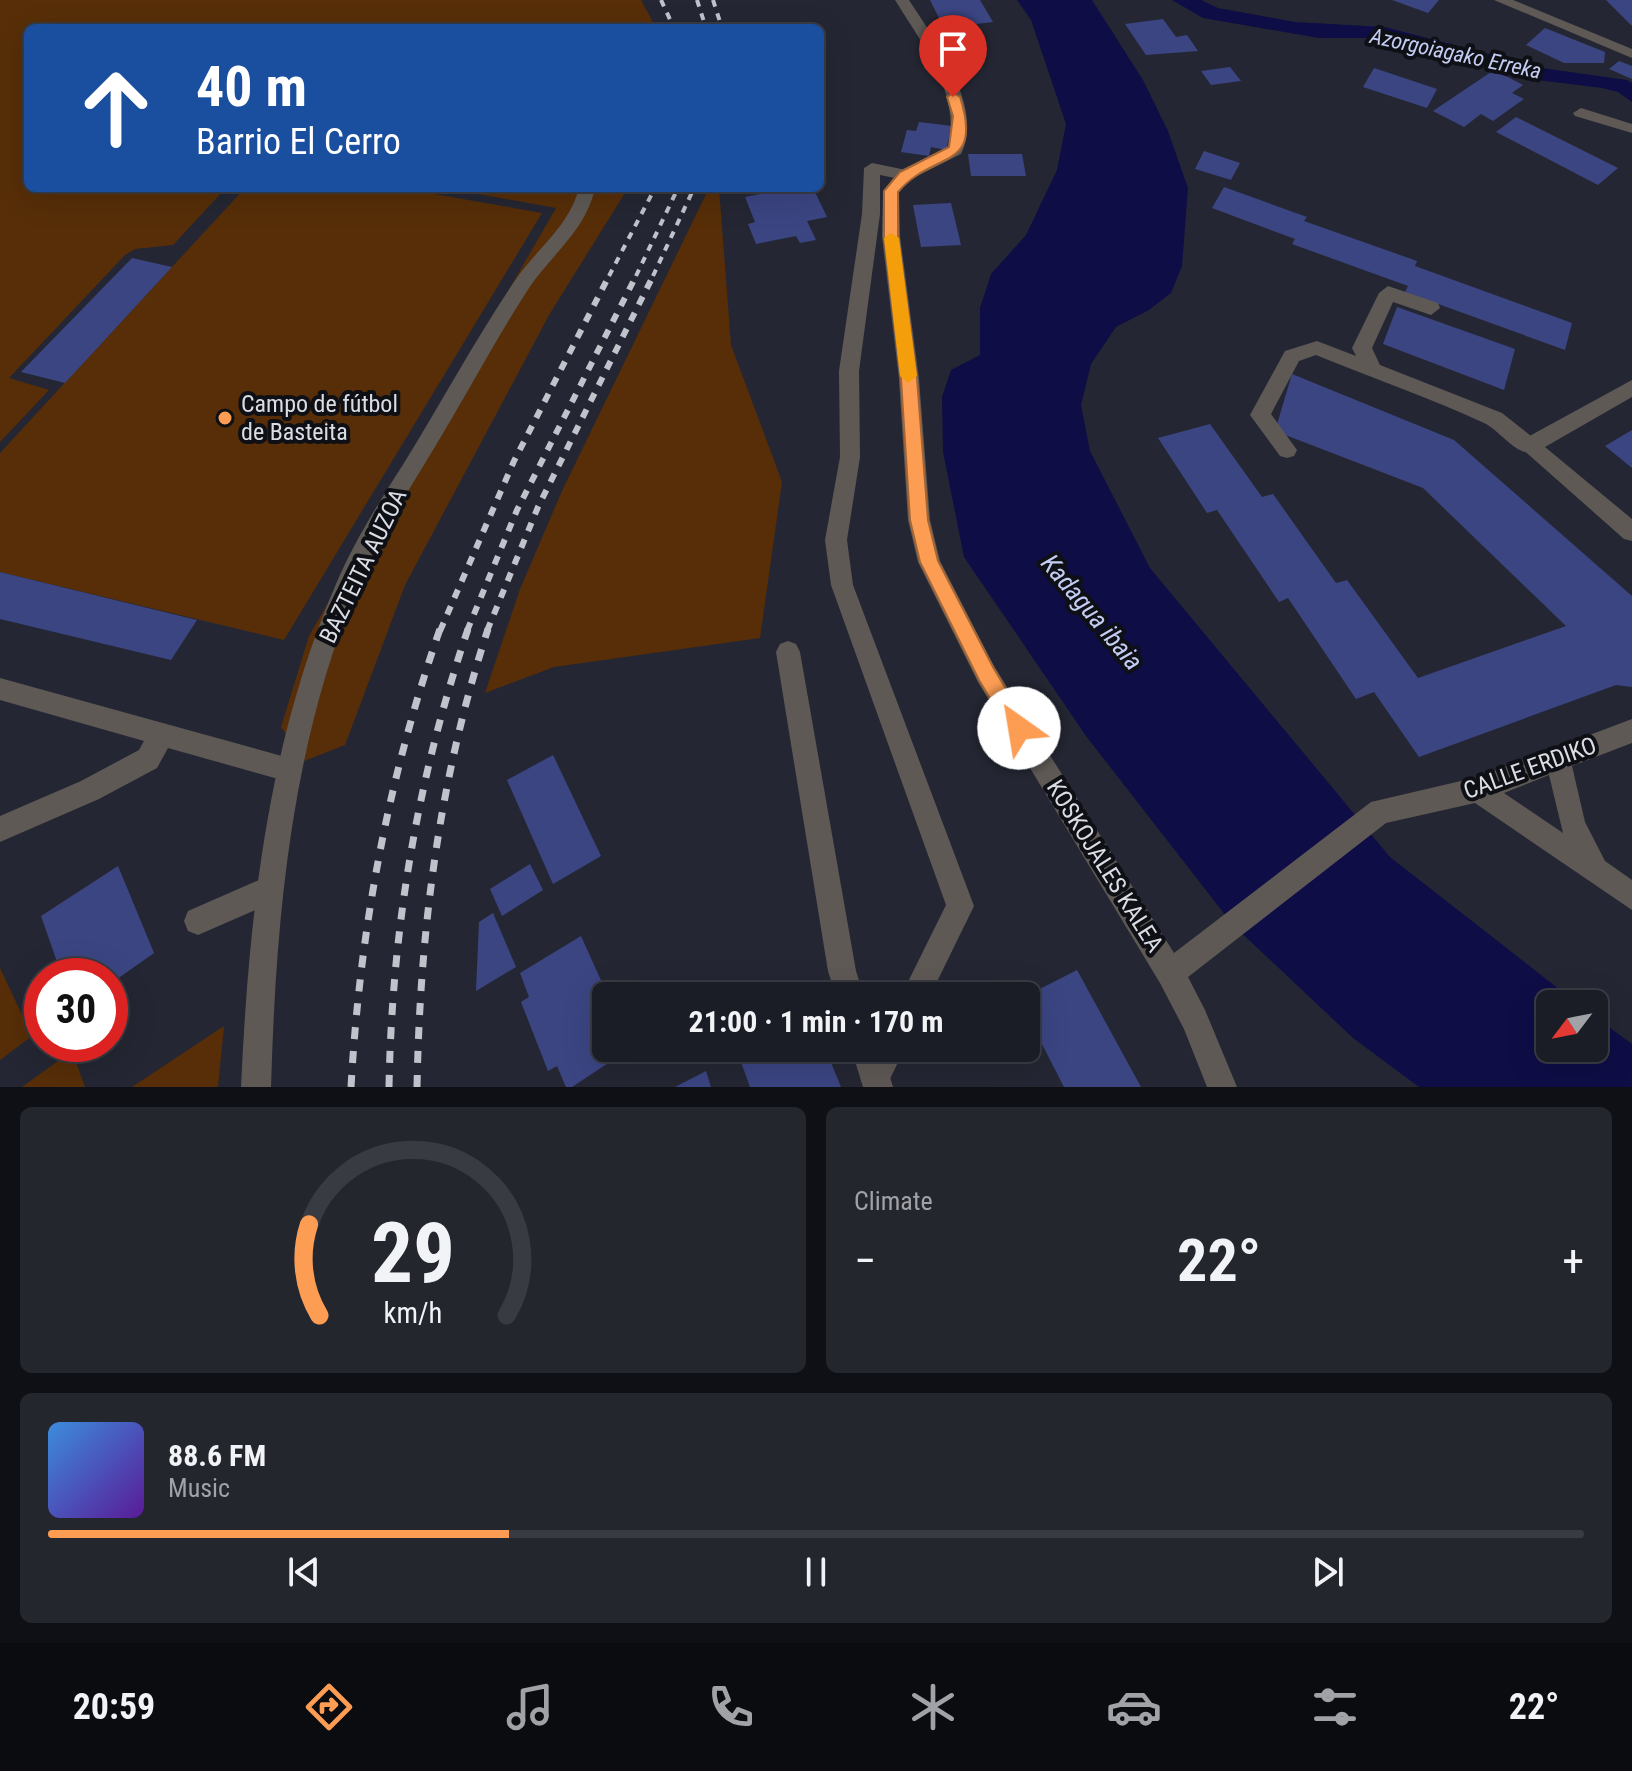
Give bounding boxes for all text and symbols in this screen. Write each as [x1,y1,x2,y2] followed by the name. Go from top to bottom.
[919,15,987,97] pin
[1367,23,1544,84] water label: Azorgoiagako Erreka
[931,27,975,71] icon: arrive
[196,54,307,120] text: 40 m
[64,56,168,160] icon: ahead
[196,121,401,163] text: Barrio El Cerro
[241,390,398,446] place label: Campo de fútbol de Basteita
[216,409,234,427] marker: Campo de fútbol de Basteita
[314,484,412,648] street label: BAZTEITA AUZOA
[1035,548,1149,676] water label: Kadagua ibaia
[977,686,1061,770] position arrow
[1460,731,1600,805] street label: CALLE ERDIKO
[1041,775,1169,957] street label: KOSKOJALES KALEA
[24,958,128,1062] speed limit sign: 30
[1536,990,1608,1062] north arrow
[1536,990,1608,1062] map controls
[689,1004,943,1039] text: 21:00 · 1 min · 170 m
[854,1186,933,1216] text: Climate
[371,1205,455,1302] text: 29
[1177,1225,1261,1296] text: 22°
[854,1235,876,1287] text: −
[1562,1235,1584,1287] text: +
[384,1296,442,1330] text: km/h
[168,1438,266,1473] text: 88.6 FM
[168,1473,230,1503] text: Music
[282,1550,326,1594] icon: previous
[794,1550,838,1594] icon: pause
[1306,1550,1350,1594] icon: next
[301,1679,357,1735] icon: directions
[502,1679,558,1735] icon: music
[703,1679,759,1735] icon: phone
[905,1679,961,1735] icon: climate
[1106,1679,1162,1735] icon: car
[1307,1679,1363,1735] icon: filters
[73,1686,155,1728] text: 20:59
[1509,1686,1559,1728] text: 22°

